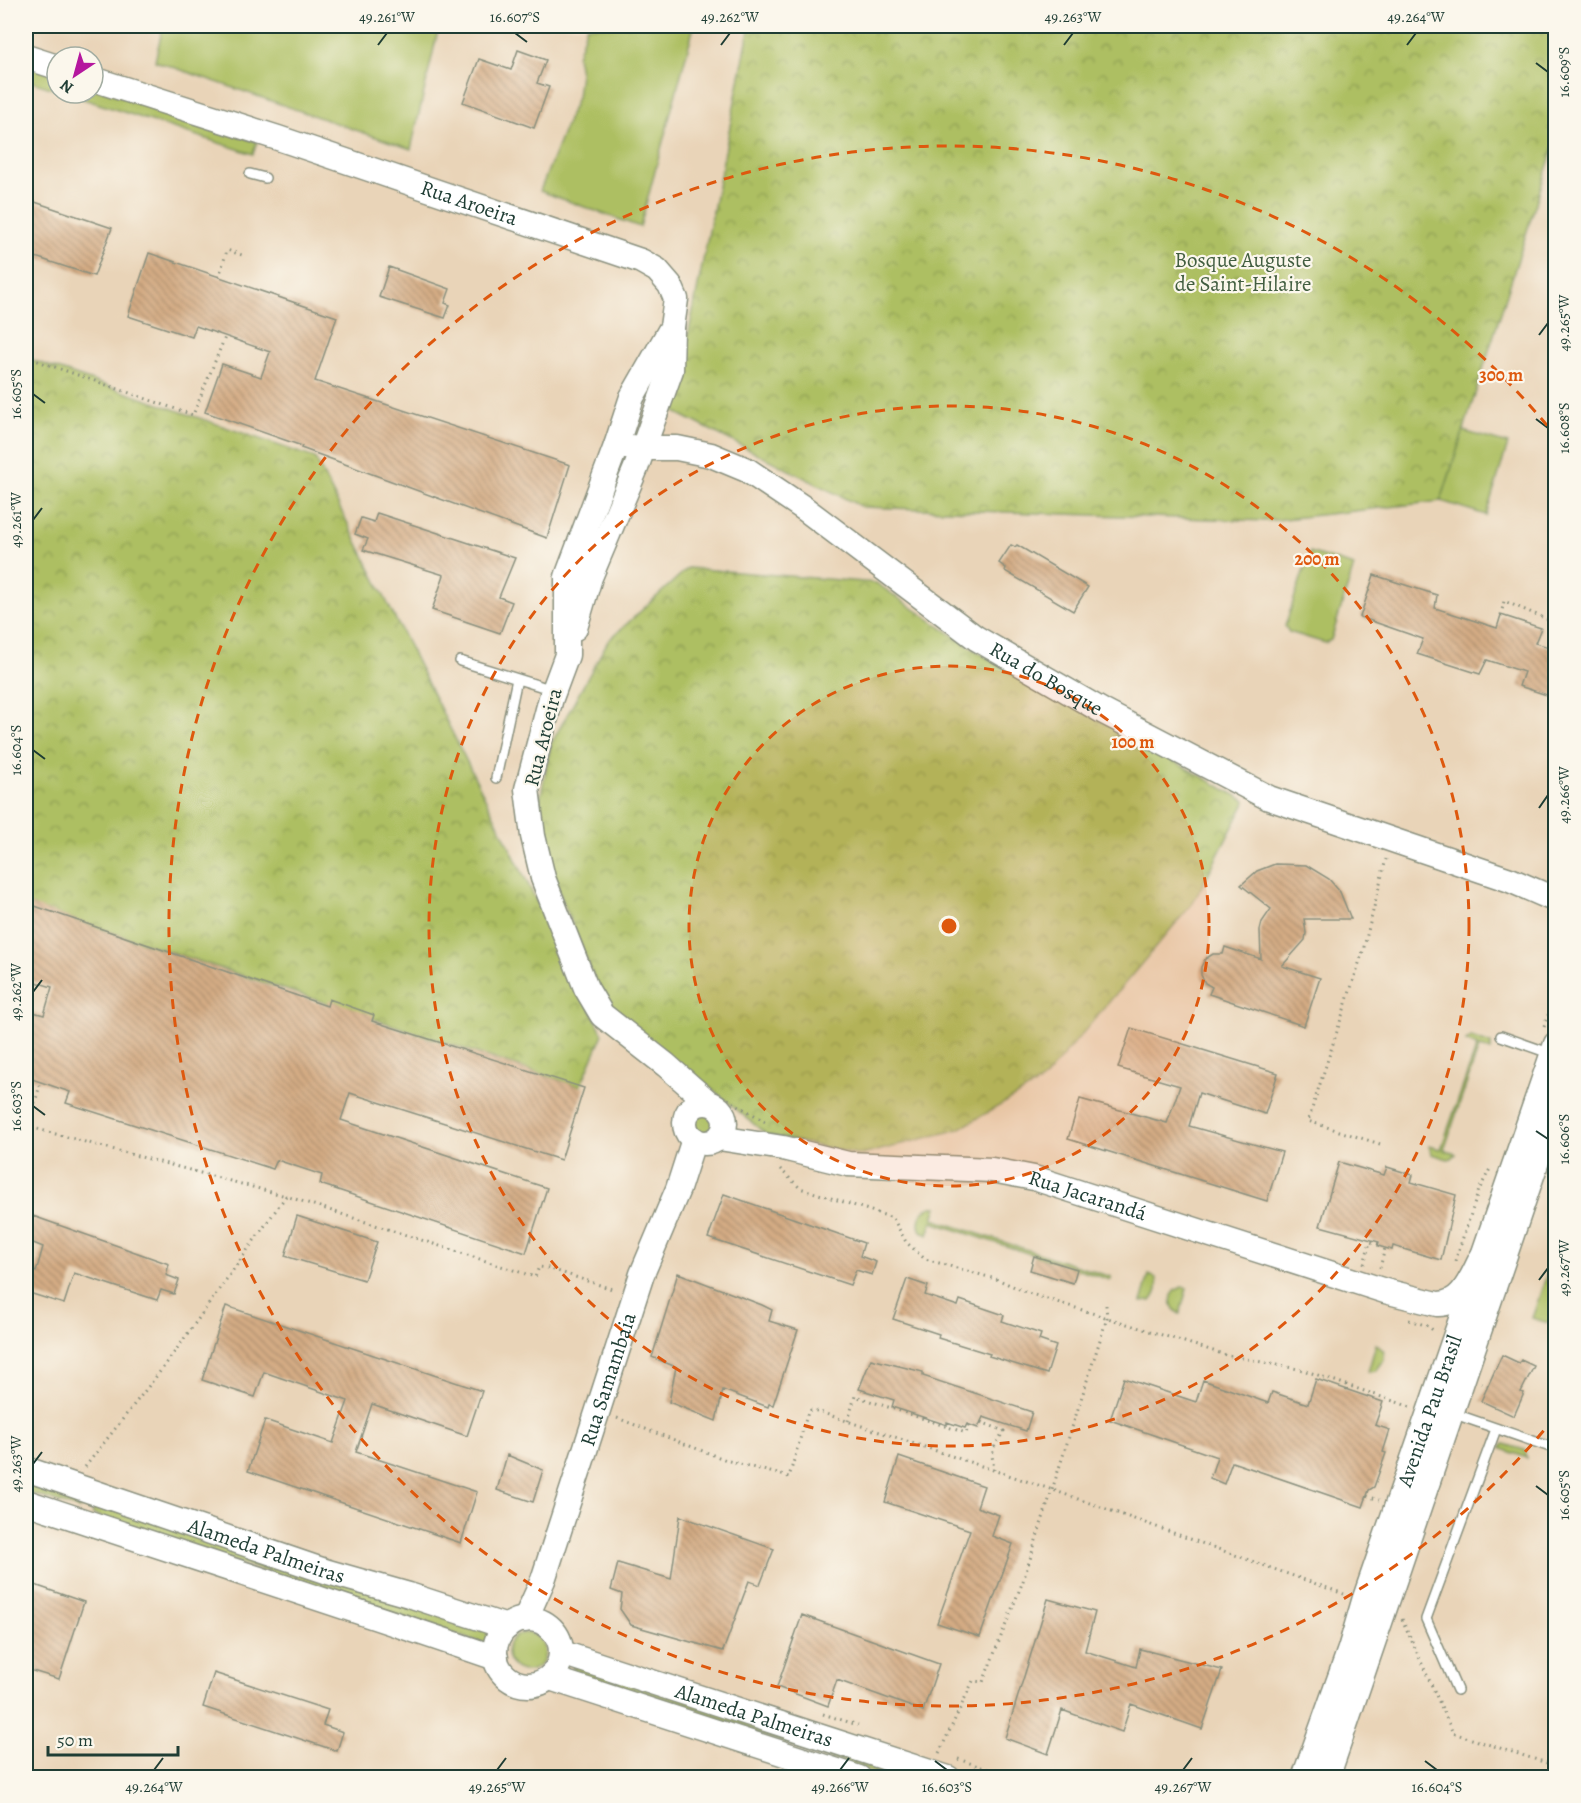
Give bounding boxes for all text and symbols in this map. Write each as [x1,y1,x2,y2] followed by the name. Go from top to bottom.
[359,7,415,27] text: 49.261°W
[490,7,540,27] text: 16.607°S
[701,7,759,27] text: 49.262°W
[1044,7,1102,27] text: 49.263°W
[1387,7,1445,27] text: 49.264°W
[45,45,105,105] north arrow
[1554,47,1574,97] text: 16.609°S
[55,74,78,99] text: N
[417,173,522,232] street label: Rua Aroeira
[1175,246,1311,298] park label: Bosque Auguste de Saint-Hilaire
[1554,294,1574,352] text: 49.265°W
[1479,363,1523,387] text: 300 m
[6,369,26,419] text: 16.605°S
[1554,402,1574,454] text: 16.608°S
[6,492,26,548] text: 49.261°W
[1294,547,1340,571] text: 200 m
[985,635,1108,722] street label: Rua do Bosque
[517,685,569,789] street label: Rua Aroeira
[6,725,26,775] text: 16.604°S
[1112,730,1154,754] text: 100 m
[1554,766,1574,824] text: 49.266°W
[939,916,959,936] centre of rings
[6,963,26,1021] text: 49.262°W
[6,1081,26,1131] text: 16.603°S
[1554,1114,1574,1164] text: 16.606°S
[1025,1163,1150,1227] street label: Rua Jacarandá
[1554,1239,1574,1297] text: 49.267°W
[573,1308,643,1450] street label: Rua Samambaia
[1390,1331,1469,1492] street label: Avenida Pau Brasil
[6,1435,26,1493] text: 49.263°W
[1554,1470,1574,1520] text: 16.605°S
[183,1511,348,1590] street label: Alameda Palmeiras
[671,1676,836,1754] street label: Alameda Palmeiras
[48,1719,178,1757] scale bar
[57,1728,93,1752] text: 50 m
[125,1777,183,1797] text: 49.264°W
[468,1777,526,1797] text: 49.265°W
[811,1777,869,1797] text: 49.266°W
[922,1777,972,1797] text: 16.603°S
[1154,1777,1212,1797] text: 49.267°W
[1412,1777,1462,1797] text: 16.604°S

